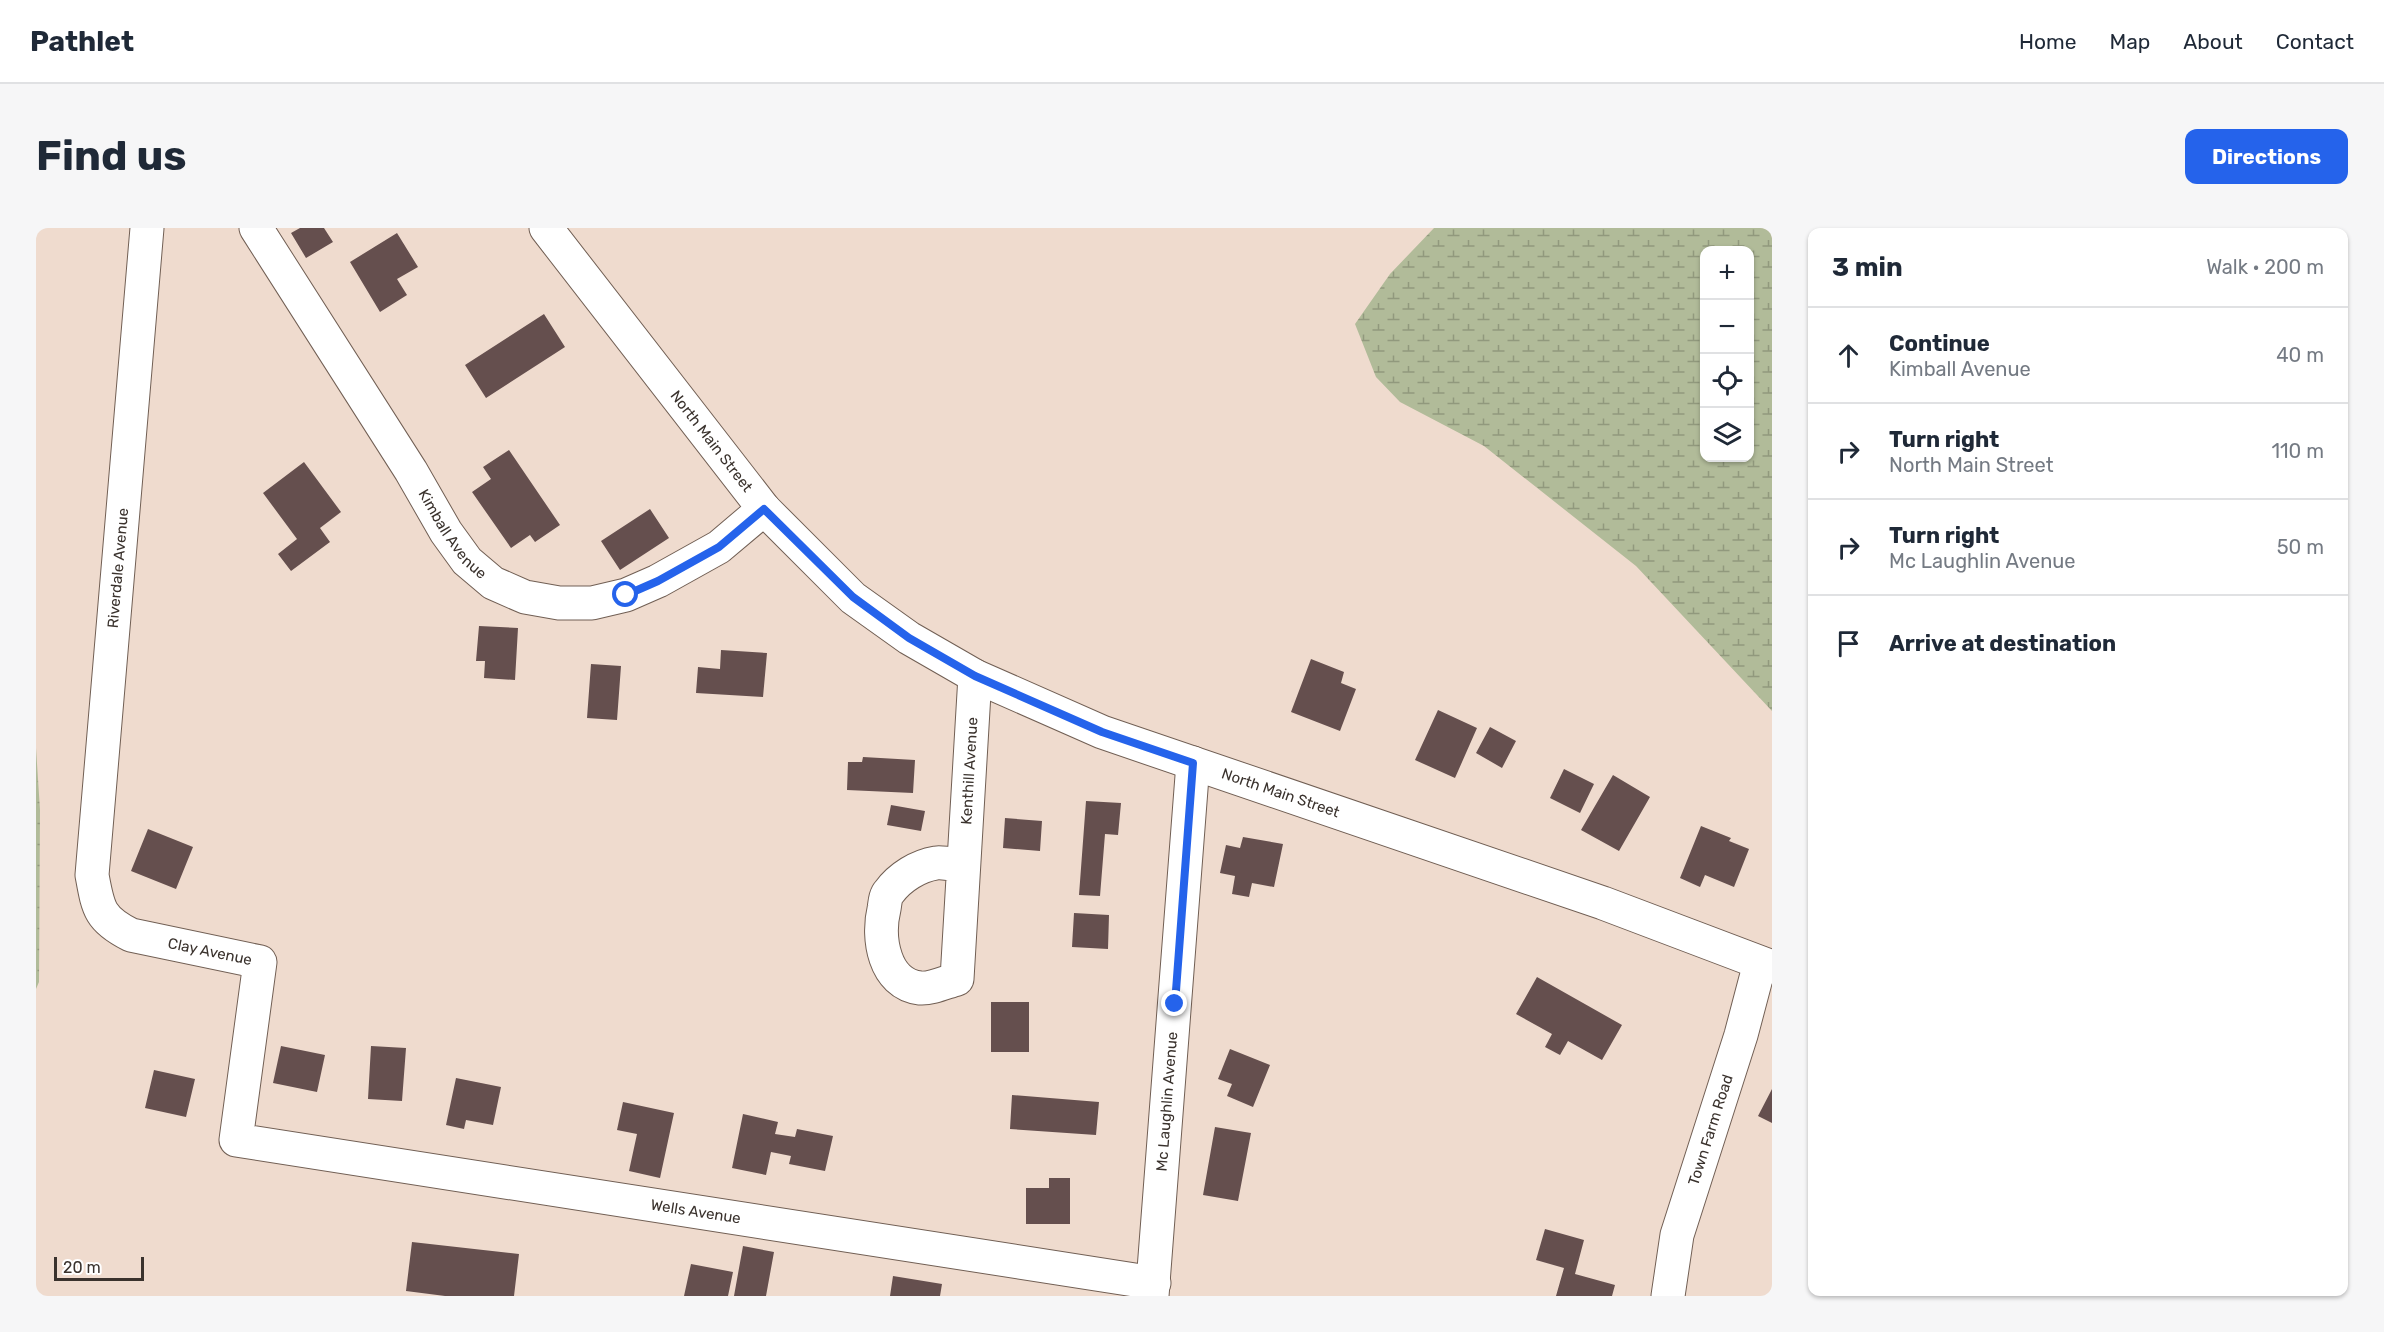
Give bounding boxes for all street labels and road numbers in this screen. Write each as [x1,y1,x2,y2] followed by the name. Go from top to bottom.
[667,387,757,496] street label: North Main Street
[414,486,490,583] street label: Kimball Avenue
[104,507,132,629] street label: Riverdale Avenue
[957,717,982,825] street label: Kenthill Avenue
[1219,764,1342,821] street label: North Main Street
[166,934,254,969] street label: Clay Avenue
[1153,1031,1181,1172] street label: Mc Laughlin Avenue
[1684,1072,1737,1188] street label: Town Farm Road
[649,1196,742,1228] street label: Wells Avenue

